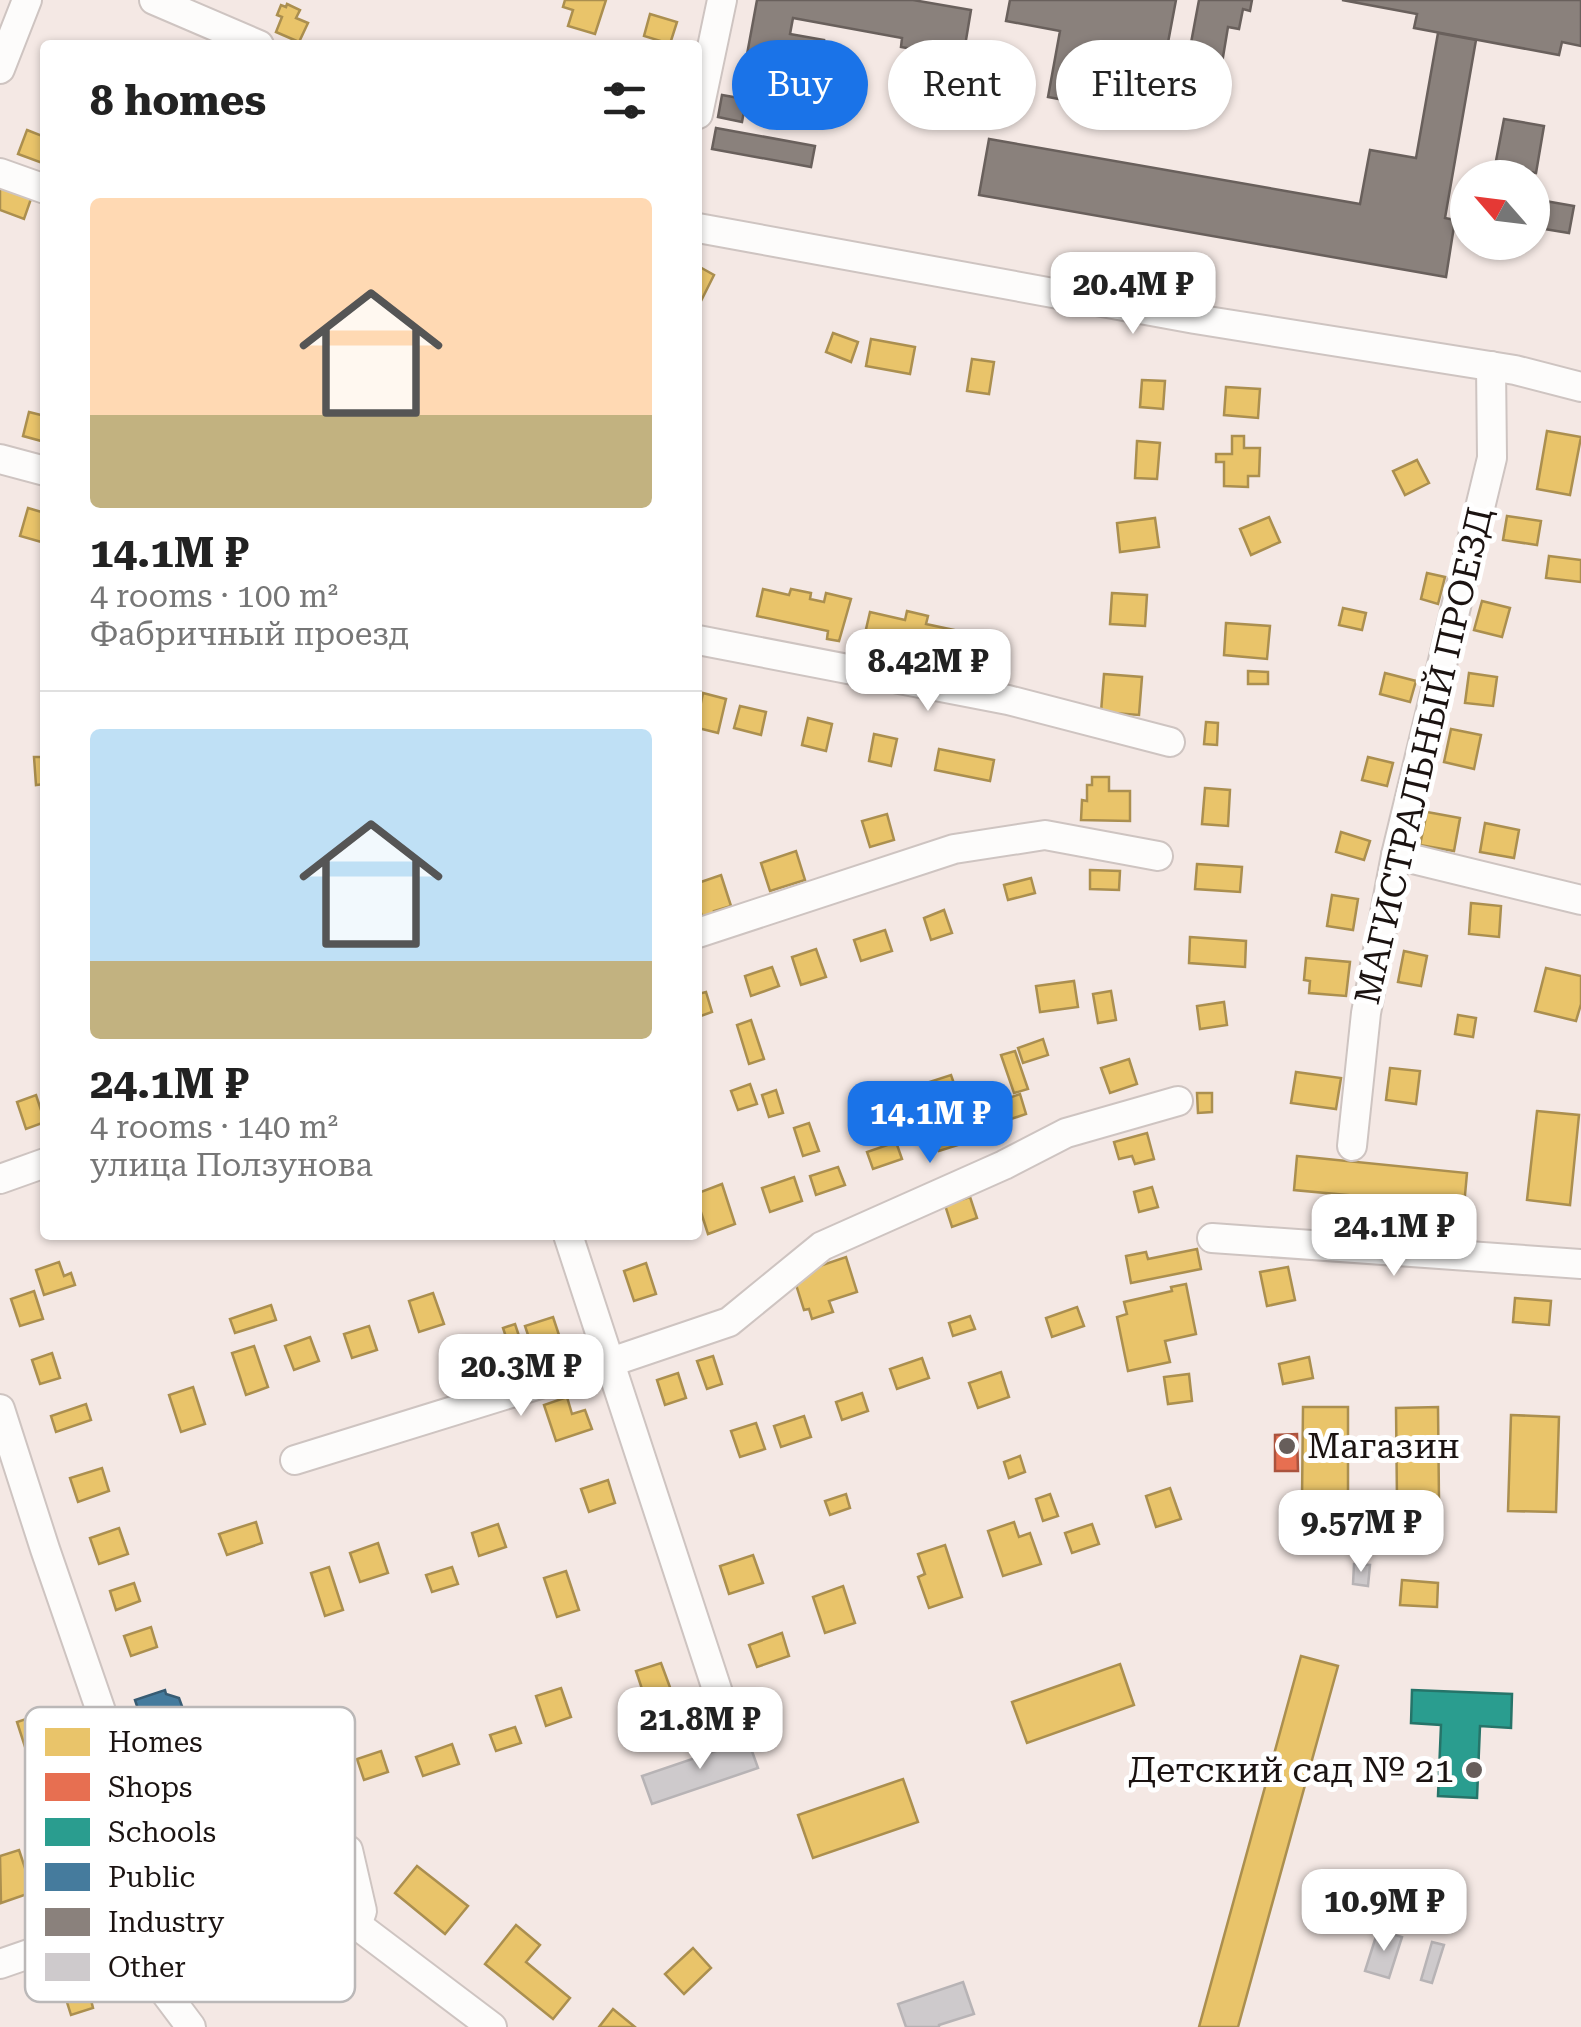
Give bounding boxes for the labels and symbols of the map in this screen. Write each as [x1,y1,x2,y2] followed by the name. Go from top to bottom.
[1450,160,1550,260] north arrow
[1041,252,1225,337] pin: 20.4M ₽
[1347,504,1501,1008] street label: МАГИСТРАЛЬНЫЙ ПРОЕЗД
[836,629,1020,714] pin: 8.42M ₽
[838,1081,1022,1166] pin: 14.1M ₽
[1302,1194,1486,1279] pin: 24.1M ₽
[429,1334,613,1419] pin: 20.3M ₽
[1307,1426,1460,1467] place label: Магазин
[1276,1435,1298,1457] marker: Магазин
[1269,1490,1453,1575] pin: 9.57M ₽
[608,1687,792,1772] pin: 21.8M ₽
[25,1707,355,2002] legend
[108,1726,202,1759] text: Homes
[1128,1750,1454,1791] place label: Детский сад № 21
[1463,1759,1485,1781] marker: Детский сад № 21
[108,1771,192,1804] text: Shops
[108,1816,216,1849] text: Schools
[108,1861,195,1894] text: Public
[1292,1869,1476,1954] pin: 10.9M ₽
[108,1906,225,1939] text: Industry
[108,1951,186,1984] text: Other

